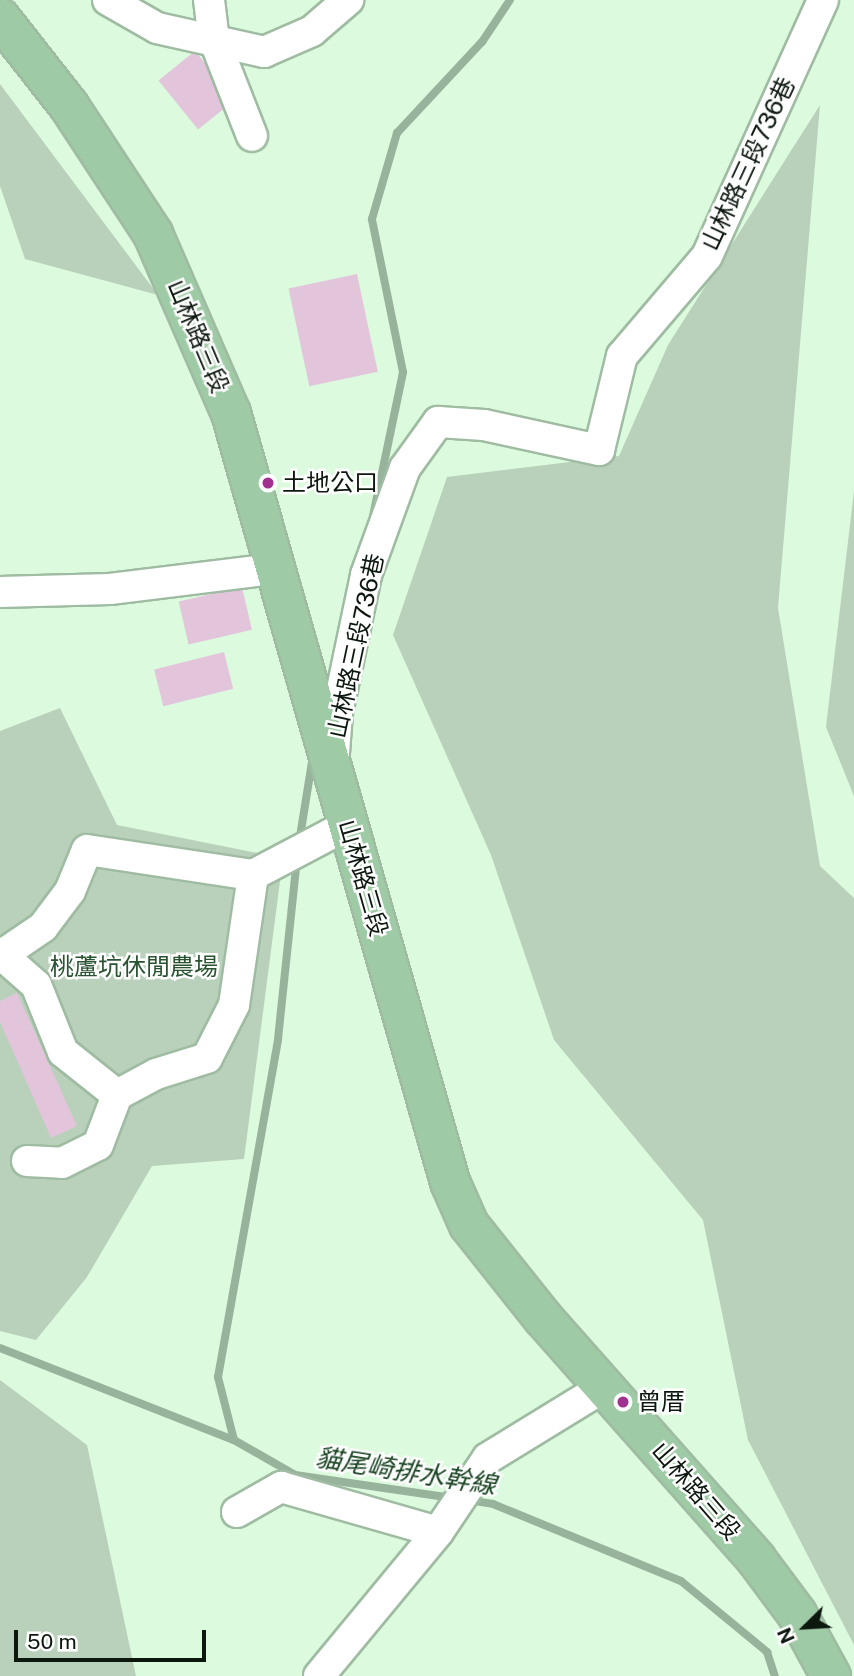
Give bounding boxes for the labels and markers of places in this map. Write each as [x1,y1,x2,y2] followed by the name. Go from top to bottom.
[282,469,378,497] place label: 土地公口
[260,475,276,491] marker: 土地公口
[637,1388,685,1416] place label: 曾厝
[615,1394,631,1410] marker: 曾厝

